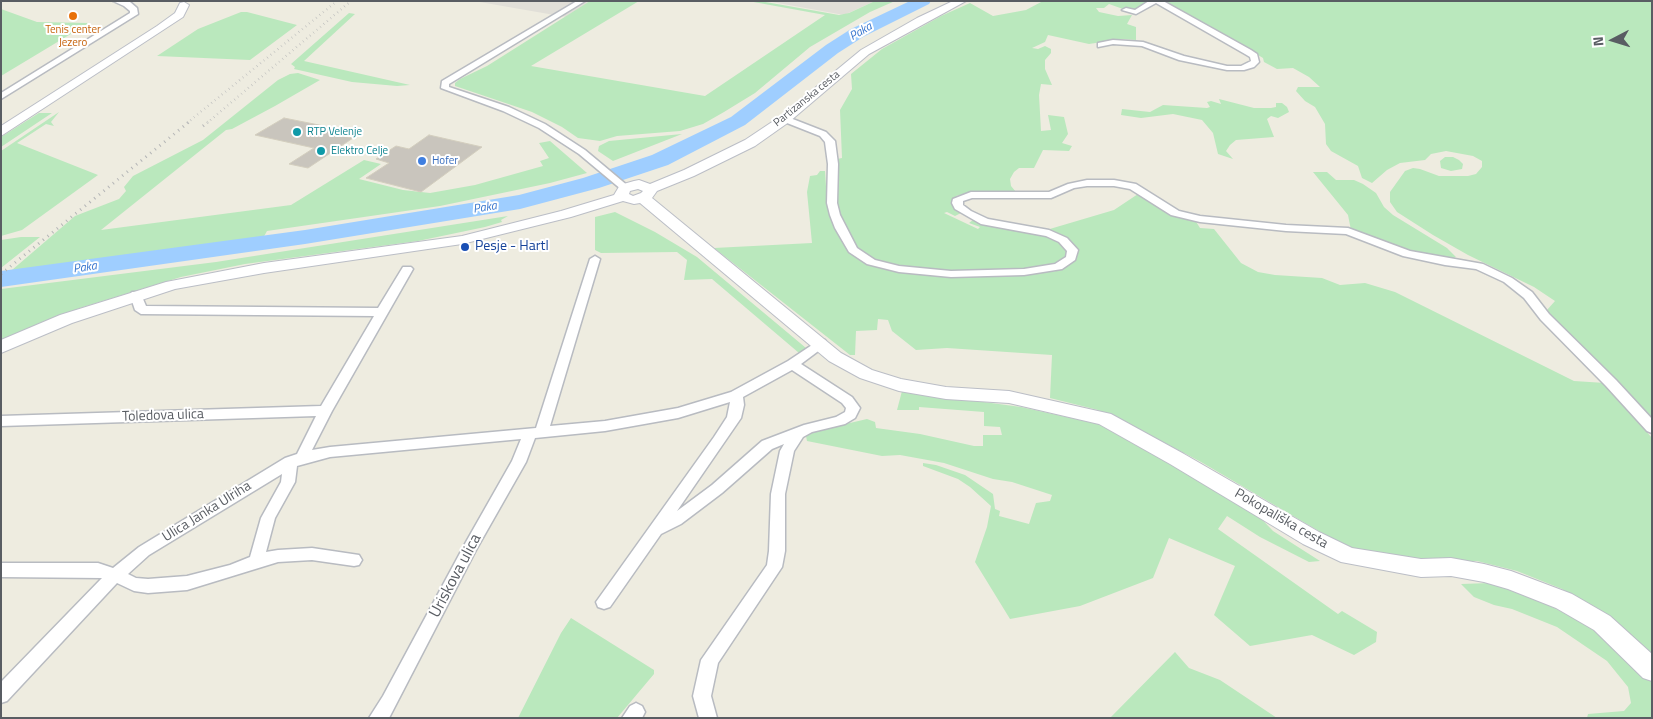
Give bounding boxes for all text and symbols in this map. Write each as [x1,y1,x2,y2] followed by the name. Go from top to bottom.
[67,10,79,22] marker: Tenis center Jezero
[1588,15,1638,65] north arrow
[847,20,875,44] water label: Paka
[45,23,101,49] place label: Tenis center Jezero
[1587,36,1608,47] text: N
[771,68,843,130] street label: Partizanska cesta
[307,125,362,139] place label: RTP Velenje
[291,126,303,138] marker: RTP Velenje
[331,144,388,158] place label: Elektro Celje
[315,145,327,157] marker: Elektro Celje
[432,154,458,168] place label: Hofer
[416,155,428,167] marker: Hofer
[472,199,498,217] water label: Paka
[475,239,549,255] place label: Pesje - Hartl
[459,241,471,253] marker: Pesje - Hartl
[72,259,98,277] water label: Paka
[122,406,204,426] street label: Toledova ulica
[159,478,255,546] street label: Ulica Janka Ulriha
[1231,485,1331,553] street label: Pokopališka cesta
[426,531,486,621] street label: Uriskova ulica

